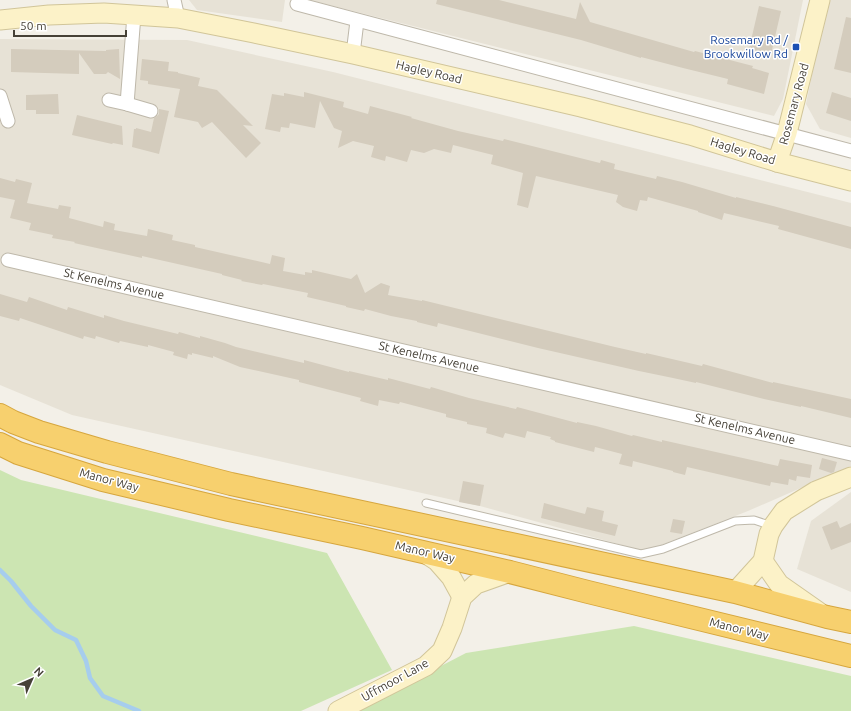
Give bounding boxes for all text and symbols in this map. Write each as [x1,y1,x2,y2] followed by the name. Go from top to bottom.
[14,12,126,38] scale bar
[20,19,47,32] text: 50 m
[704,33,789,60] place label: Rosemary Rd / Brookwillow Rd
[791,42,801,52] marker: Rosemary Rd / Brookwillow Rd
[395,58,463,85] street label: Hagley Road
[776,62,811,146] street label: Rosemary Road
[709,134,777,167] street label: Hagley Road
[63,266,166,301] street label: St Kenelms Avenue
[378,339,481,374] street label: St Kenelms Avenue
[694,411,797,446] street label: St Kenelms Avenue
[78,465,140,494] street label: Manor Way
[394,538,456,565] street label: Manor Way
[708,615,770,642] street label: Manor Way
[359,656,431,703] street label: Uffmoor Lane
[12,659,52,699] north arrow
[32,665,46,679] text: N

